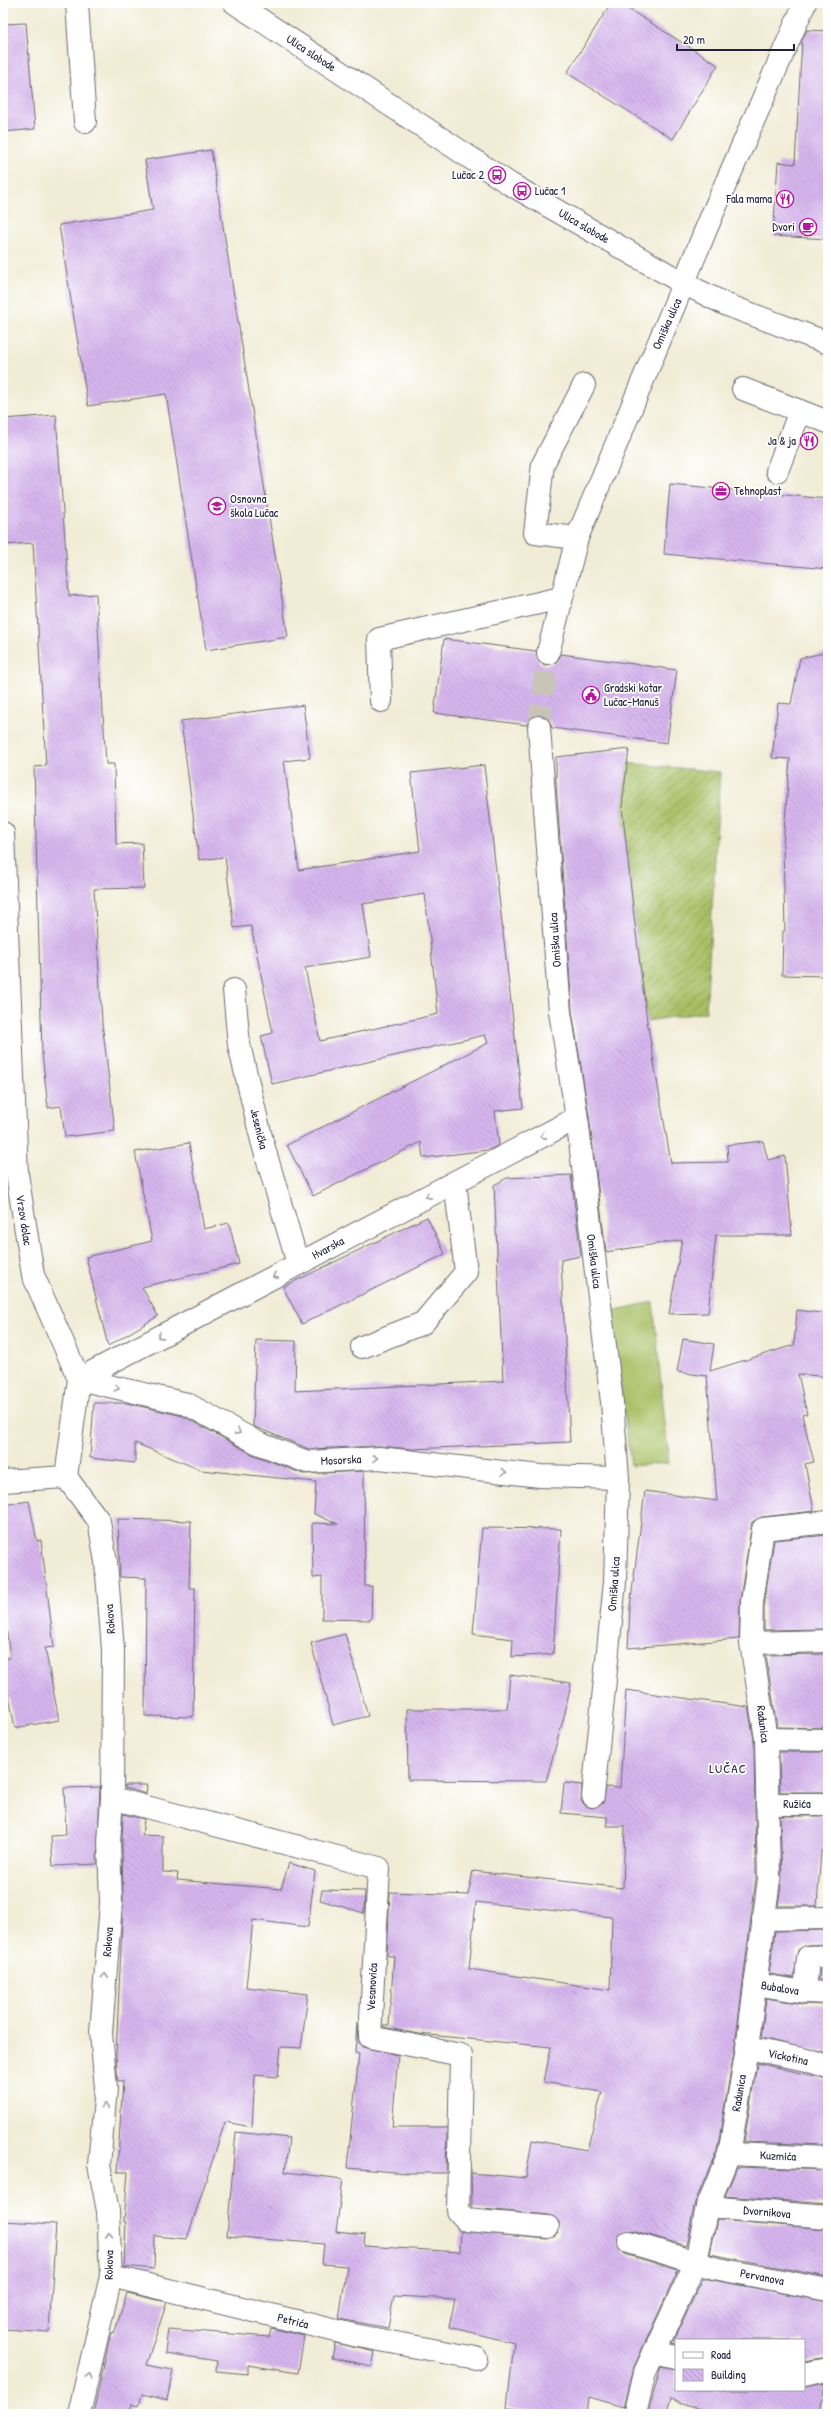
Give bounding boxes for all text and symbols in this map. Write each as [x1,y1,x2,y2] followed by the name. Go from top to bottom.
[677,26,794,52] scale bar
[283,30,340,75] street label: Ulica slobode
[683,31,705,48] text: 20 m
[487,165,507,185] bus stop icon: Lučac 2
[452,166,484,183] place label: Lučac 2
[512,181,532,201] bus stop icon: Lučac 1
[535,182,565,199] place label: Lučac 1
[775,189,795,209] restaurant icon: Fala mama
[725,190,772,207] place label: Fala mama
[556,204,613,247] street label: Ulica slobode
[798,217,818,237] cafe icon: Dvori
[772,218,795,235] place label: Dvori
[648,295,686,352] street label: Omiška ulica
[799,431,819,451] restaurant icon: Ja & ja
[767,432,796,449] place label: Ja & ja
[711,481,731,501] office icon: Tehnoplast
[734,482,782,499] place label: Tehnoplast
[230,490,279,521] place label: Osnovna škola Lučac
[207,496,227,516] school or university icon: Osnovna škola Lučac
[604,679,662,710] place label: Gradski kotar Lučac-Manuš
[581,685,601,705] public building icon: Gradski kotar Lučac-Manuš
[544,912,565,968] street label: Omiška ulica
[246,1107,273,1151] street label: Jesenička
[540,1131,547,1139] one-way arrow
[425,1192,432,1199] one-way arrow
[12,1193,37,1247] street label: Vrzov dolac
[309,1232,347,1263] street label: Hvarska
[583,1233,606,1289] street label: Omiška ulica
[272,1271,280,1279] one-way arrow
[157,1331,164,1339] one-way arrow
[114,1383,120,1391] one-way arrow
[233,1428,241,1435] one-way arrow
[320,1450,362,1469] street label: Mosorska
[372,1454,378,1462] one-way arrow
[501,1468,508,1477] one-way arrow
[603,1556,624,1612] street label: Omiška ulica
[100,1603,119,1634] street label: Rokova
[753,1704,774,1744] street label: Radunica
[709,1759,747,1777] district label: LUČAC
[783,1795,811,1812] street label: Ružića
[98,1926,117,1957] street label: Rokova
[362,1962,381,2011] street label: Vesanovića
[101,1973,110,1979] one-way arrow
[760,1976,800,1999] street label: Bubalova
[766,2044,810,2069] street label: Vickotina
[727,2073,750,2113] street label: Radunica
[100,2103,109,2109] one-way arrow
[760,2146,797,2165] street label: Kuzmića
[743,2201,792,2222] street label: Dvornikova
[105,2232,113,2238] one-way arrow
[100,2250,117,2280] street label: Rokova
[739,2264,786,2289] street label: Pervanova
[276,2308,311,2333] street label: Petrića
[675,2339,805,2391] legend
[711,2346,731,2363] text: Road
[711,2366,746,2383] text: Building
[84,2373,93,2380] one-way arrow

